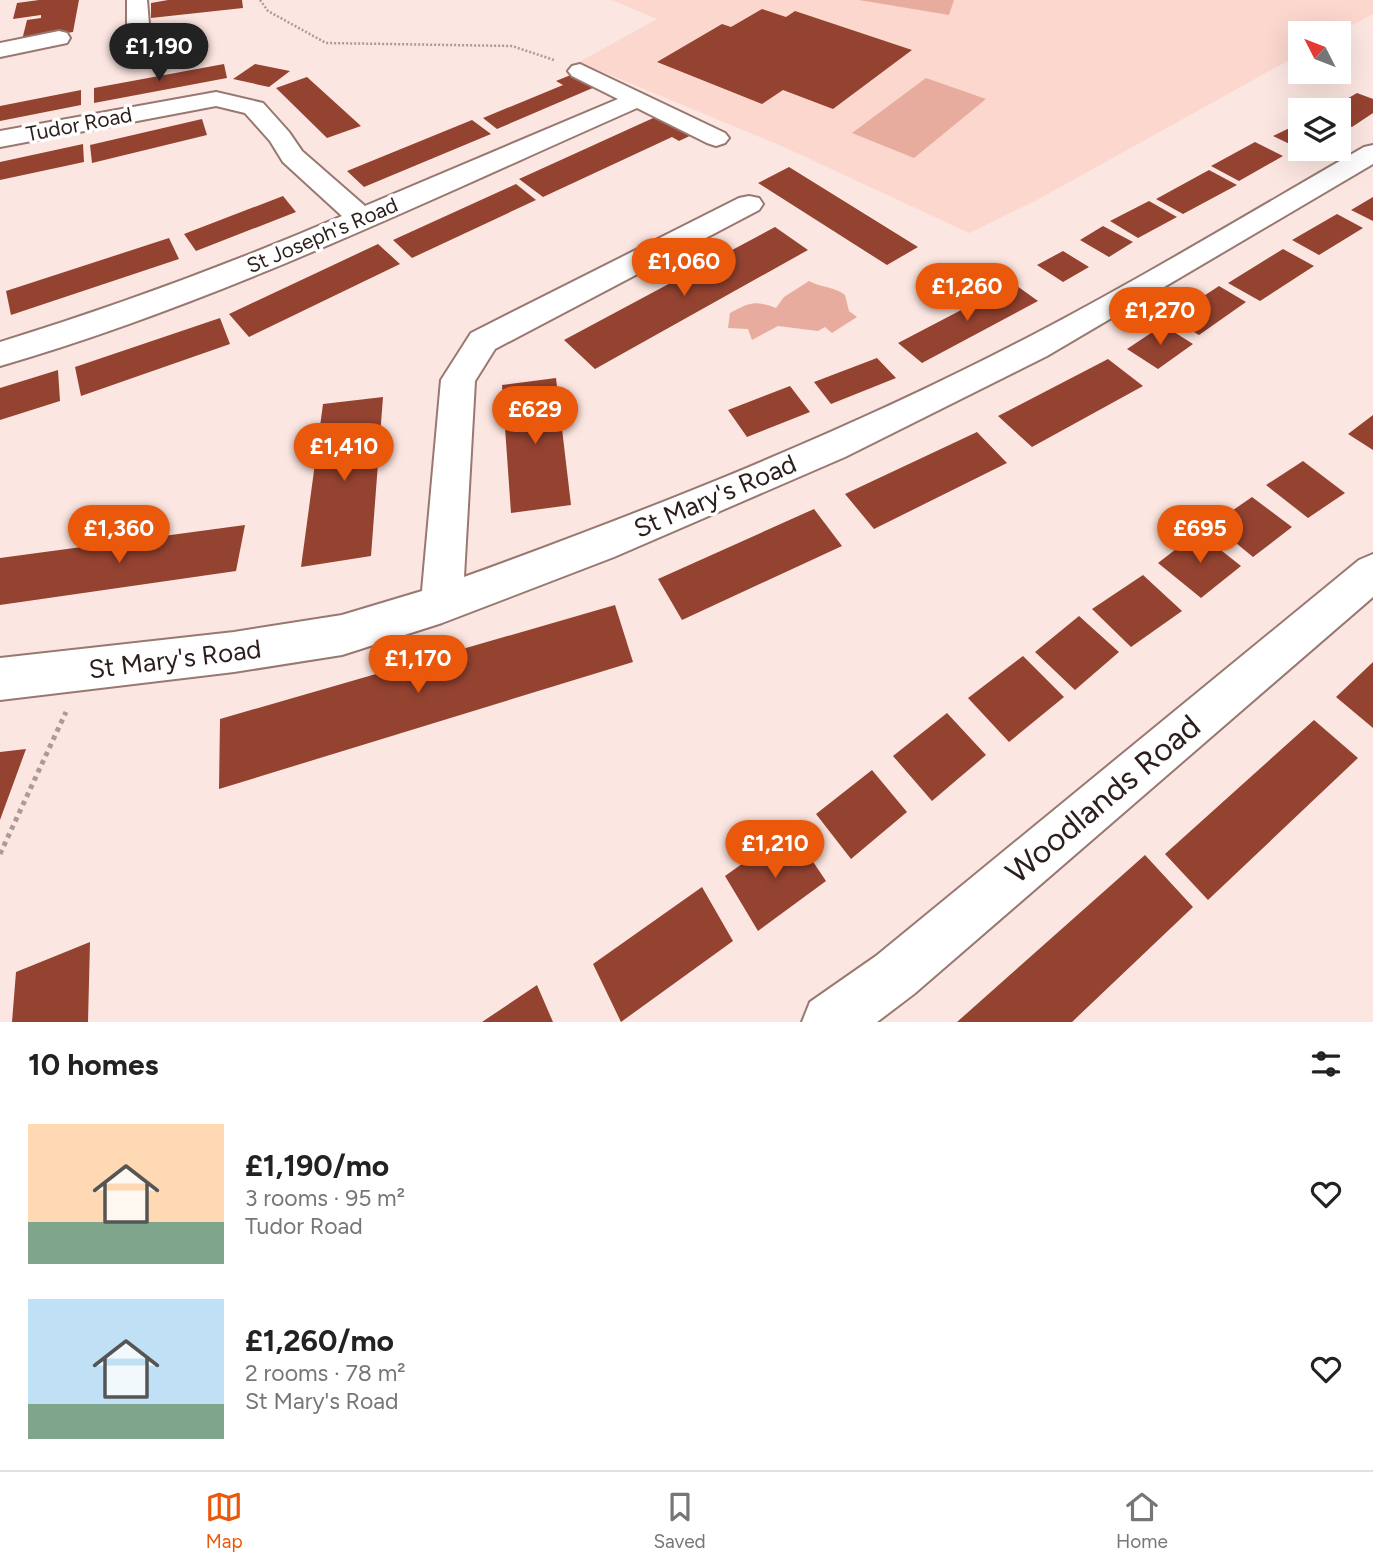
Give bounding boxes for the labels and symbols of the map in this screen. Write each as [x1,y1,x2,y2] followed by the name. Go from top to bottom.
[1288,21,1351,84] north arrow
[102,24,216,83] pin: £1,190
[24,101,134,147] street label: Tudor Road
[243,192,401,278] street label: St Joseph's Road
[627,238,741,298] pin: £1,060
[910,264,1024,323] pin: £1,260
[1103,288,1217,347] pin: £1,270
[494,386,576,446] pin: £629
[287,424,401,483] pin: £1,410
[629,447,801,545] street label: St Mary's Road
[62,505,176,565] pin: £1,360
[1159,505,1241,565] pin: £695
[87,633,263,685] street label: St Mary's Road
[361,636,475,695] pin: £1,170
[998,707,1208,891] street label: Woodlands Road
[718,820,832,880] pin: £1,210

